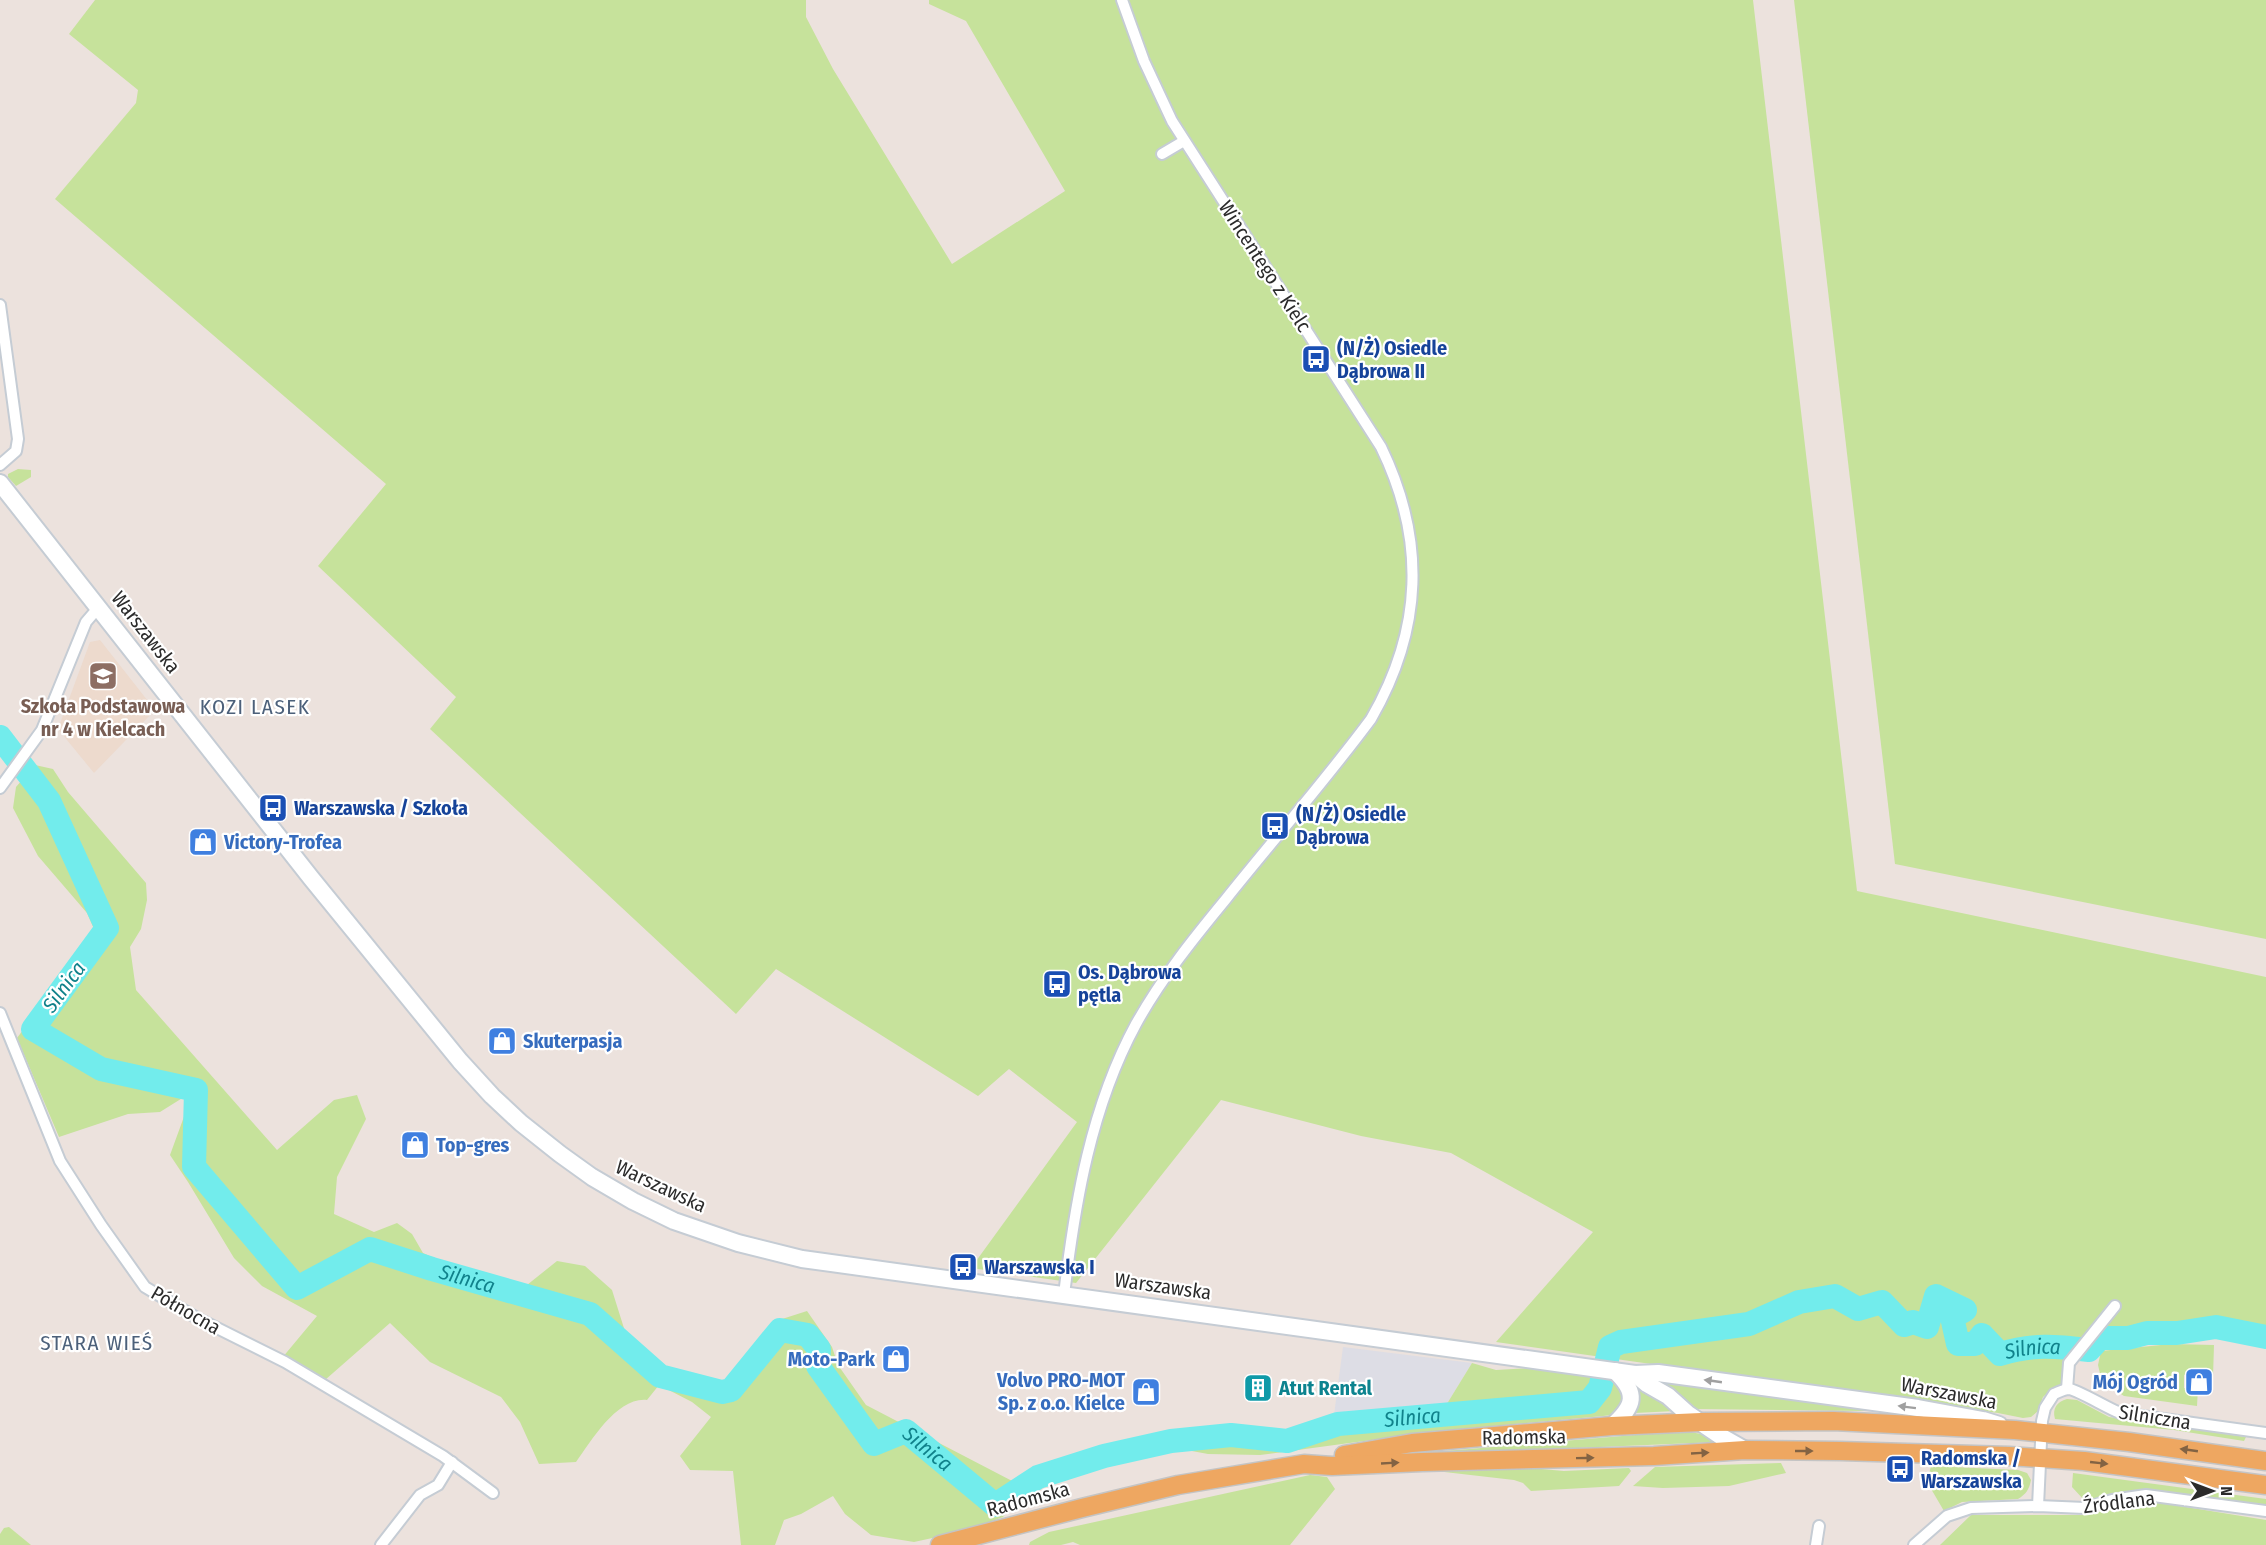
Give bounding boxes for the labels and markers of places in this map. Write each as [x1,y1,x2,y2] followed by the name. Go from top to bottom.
[1337,336,1447,383] place label: (N/Ż) Osiedle Dąbrowa II
[1300,343,1332,375] bus stop icon: (N/Ż) Osiedle Dąbrowa II
[87,660,119,692] school or university icon: Szkoła Podstawowa nr 4 w Kielcach
[21,694,185,741] place label: Szkoła Podstawowa nr 4 w Kielcach
[257,792,289,824] bus stop icon: Warszawska / Szkoła
[294,796,468,820] place label: Warszawska / Szkoła
[1296,802,1406,849] place label: (N/Ż) Osiedle Dąbrowa
[1259,810,1291,842] bus stop icon: (N/Ż) Osiedle Dąbrowa
[187,826,219,858] shop icon: Victory-Trofea
[223,830,342,854] place label: Victory-Trofea
[1078,960,1181,1007] place label: Os. Dąbrowa pętla
[1041,968,1073,1000] bus stop icon: Os. Dąbrowa pętla
[486,1025,518,1057] shop icon: Skuterpasja
[523,1029,622,1053] place label: Skuterpasja
[399,1129,431,1161] shop icon: Top-gres
[436,1133,510,1157] place label: Top-gres
[947,1251,979,1283] bus stop icon: Warszawska I
[984,1255,1095,1279] place label: Warszawska I
[880,1343,912,1375] shop icon: Moto-Park
[788,1347,876,1371] place label: Moto-Park
[2183,1366,2215,1398] shop icon: Mój Ogród
[996,1368,1125,1415] place label: Volvo PRO-MOT Sp. z o.o. Kielce
[2093,1370,2178,1394] place label: Mój Ogród
[1242,1372,1274,1404] building icon: Atut Rental
[1130,1376,1162,1408] shop icon: Volvo PRO-MOT Sp. z o.o. Kielce
[1278,1376,1373,1400] place label: Atut Rental
[1921,1446,2022,1493] place label: Radomska / Warszawska
[1884,1453,1916,1485] bus stop icon: Radomska / Warszawska

